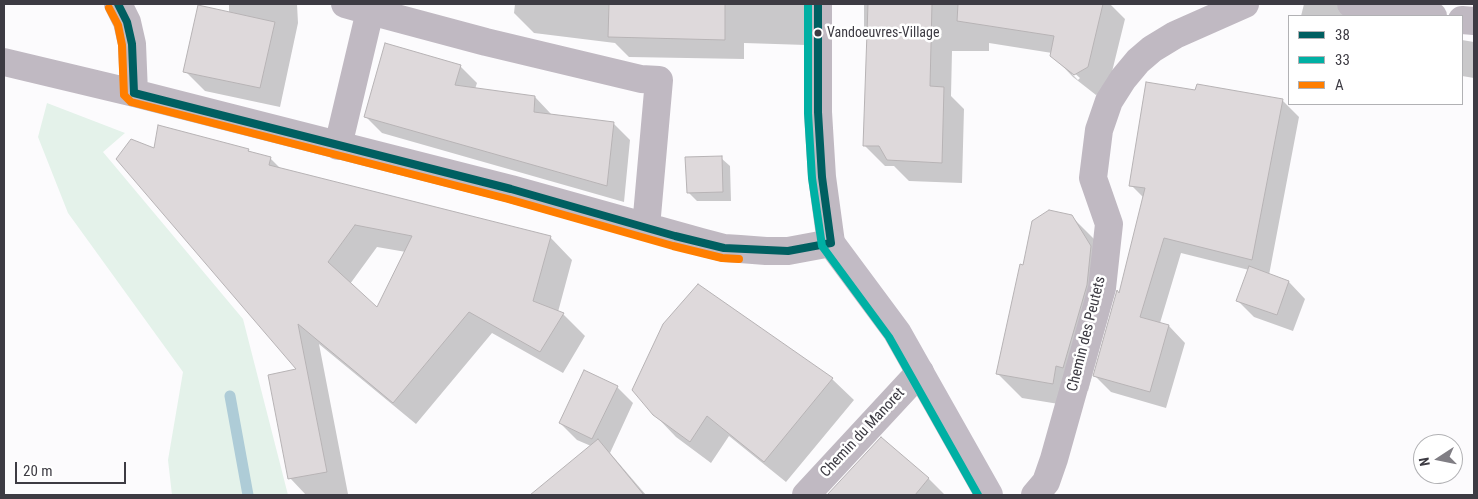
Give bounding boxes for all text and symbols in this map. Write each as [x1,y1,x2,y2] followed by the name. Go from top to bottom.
[1288,15,1463,105] legend
[827,25,940,41] place label: Vandoeuvres-Village
[1335,26,1350,44] text: 38
[813,28,823,38] marker: Vandoeuvres-Village
[1335,51,1350,69] text: 33
[1335,76,1344,94] text: A
[1064,274,1110,394] street label: Chemin des Peutets
[817,385,909,481] street label: Chemin du Manoret
[1413,434,1463,484] north arrow
[18,452,129,484] scale bar
[1416,456,1433,467] text: N
[23,462,53,480] text: 20 m

